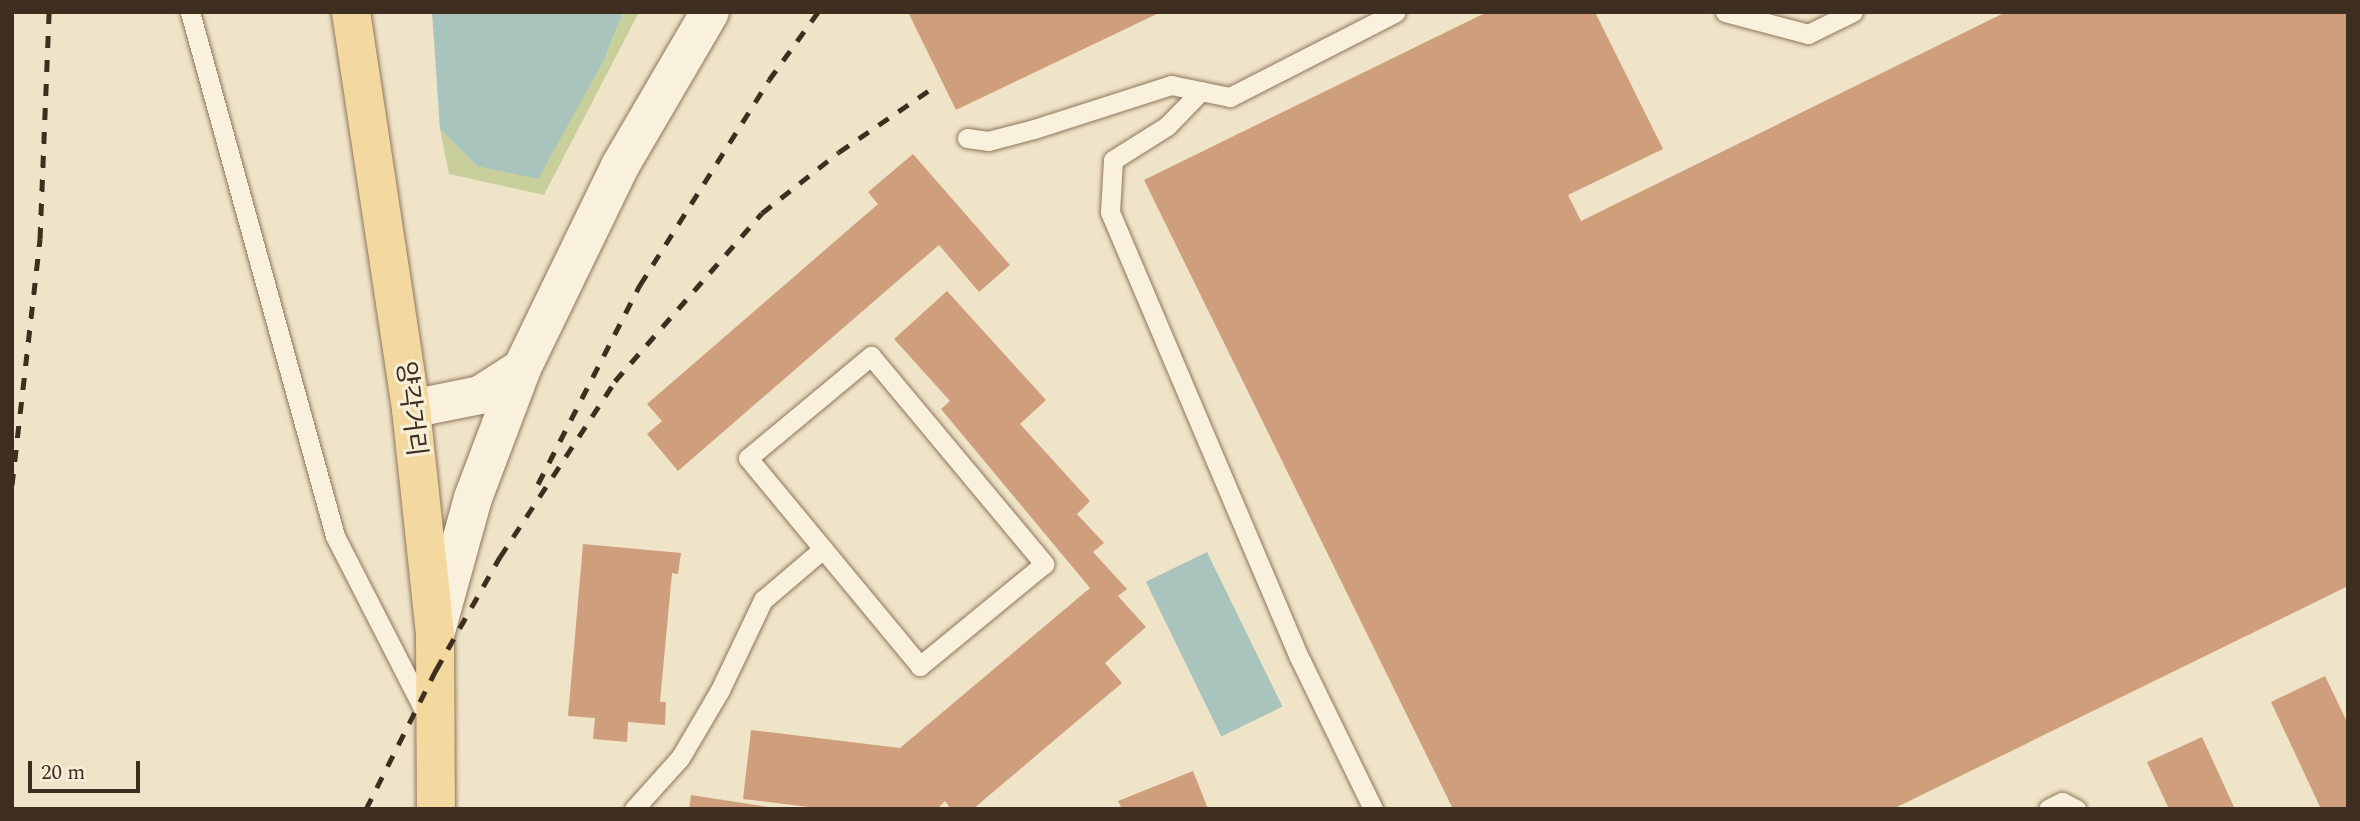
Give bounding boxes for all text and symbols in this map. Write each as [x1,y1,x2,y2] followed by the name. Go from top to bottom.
[389,360,431,458] street label: 양각거리
[32,748,144,792] scale bar
[41,757,85,789] text: 20 m

